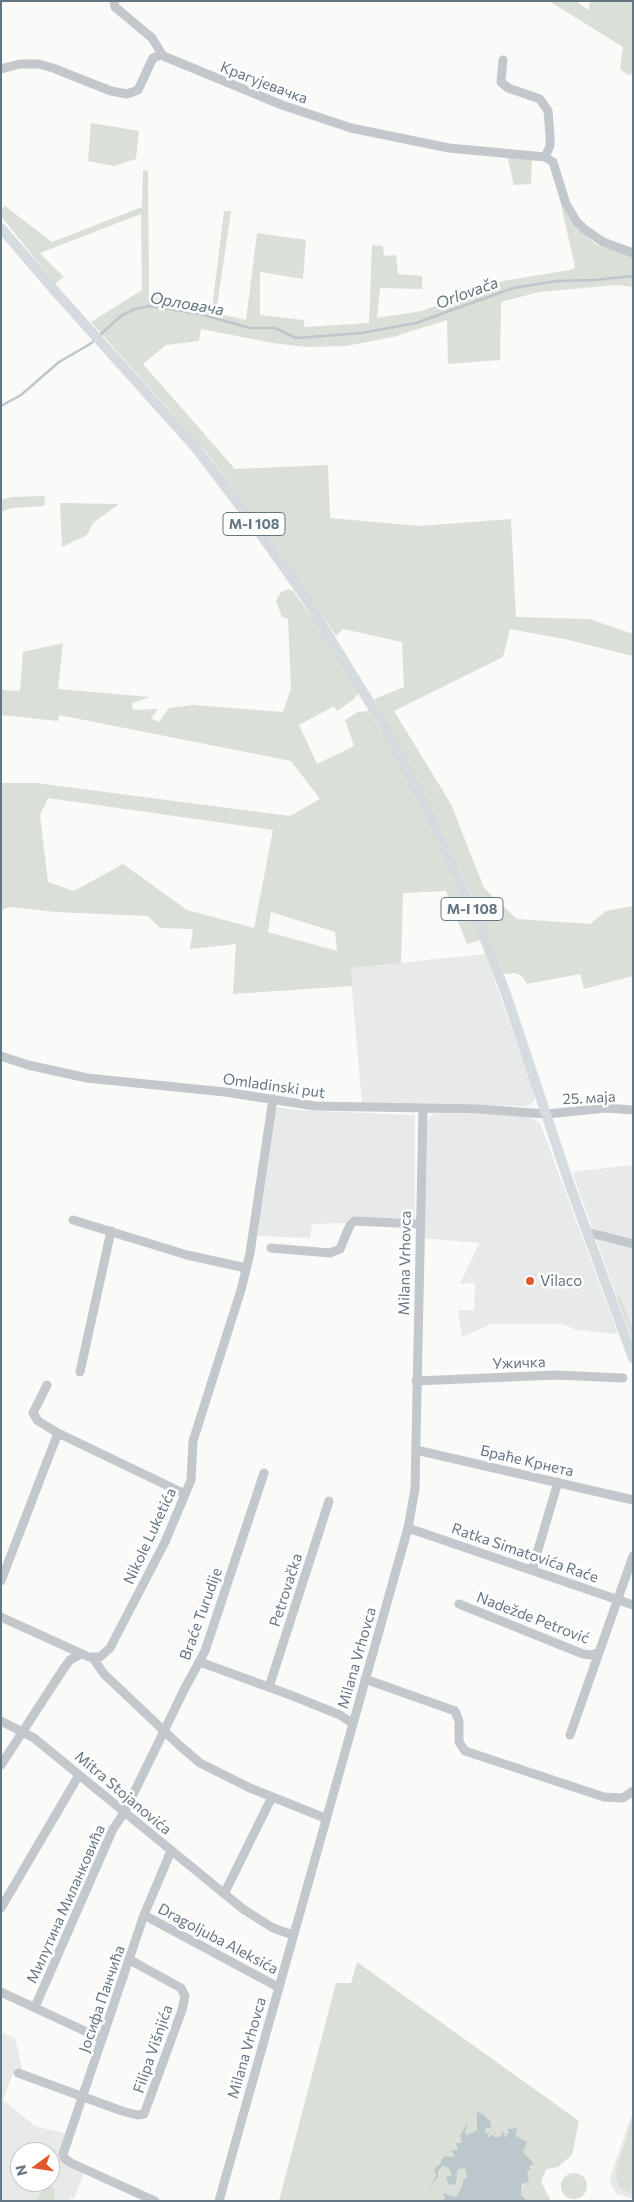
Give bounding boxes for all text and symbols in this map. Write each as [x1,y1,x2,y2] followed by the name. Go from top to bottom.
[218,58,310,108] street label: Крагујевачка
[433,273,501,313] water label: Orlovača
[149,288,225,320] water label: Орловача
[223,512,285,536] road number: M-I 108
[441,898,503,921] road number: M-I 108
[222,1070,326,1102] street label: Omladinski put
[562,1088,616,1108] street label: 25. маја
[395,1210,415,1316] street label: Milana Vrhovca
[540,1272,582,1290] place label: Vilaco
[524,1275,536,1287] marker: Vilaco
[492,1353,546,1373] street label: Ужичка
[478,1441,576,1481] street label: Браће Крнета
[120,1485,180,1587] street label: Nikole Luketića
[449,1519,601,1587] street label: Ratka Simatovića Raće
[266,1551,306,1629] street label: Petrovačka
[176,1565,226,1663] street label: Braće Turudije
[474,1588,592,1648] street label: Nadežde Petrović
[334,1605,380,1711] street label: Milana Vrhovca
[71,1747,175,1839] street label: Mitra Stojanovića
[23,1822,109,1986] street label: Милутина Миланковића
[155,1900,281,1978] street label: Dragoljuba Aleksića
[75,1943,129,2055] street label: Јосифа Панчића
[224,1995,270,2101] street label: Milana Vrhovca
[129,2002,177,2096] street label: Filipa Višnjića
[10,2142,60,2192] north arrow
[11,2163,30,2178] text: N

